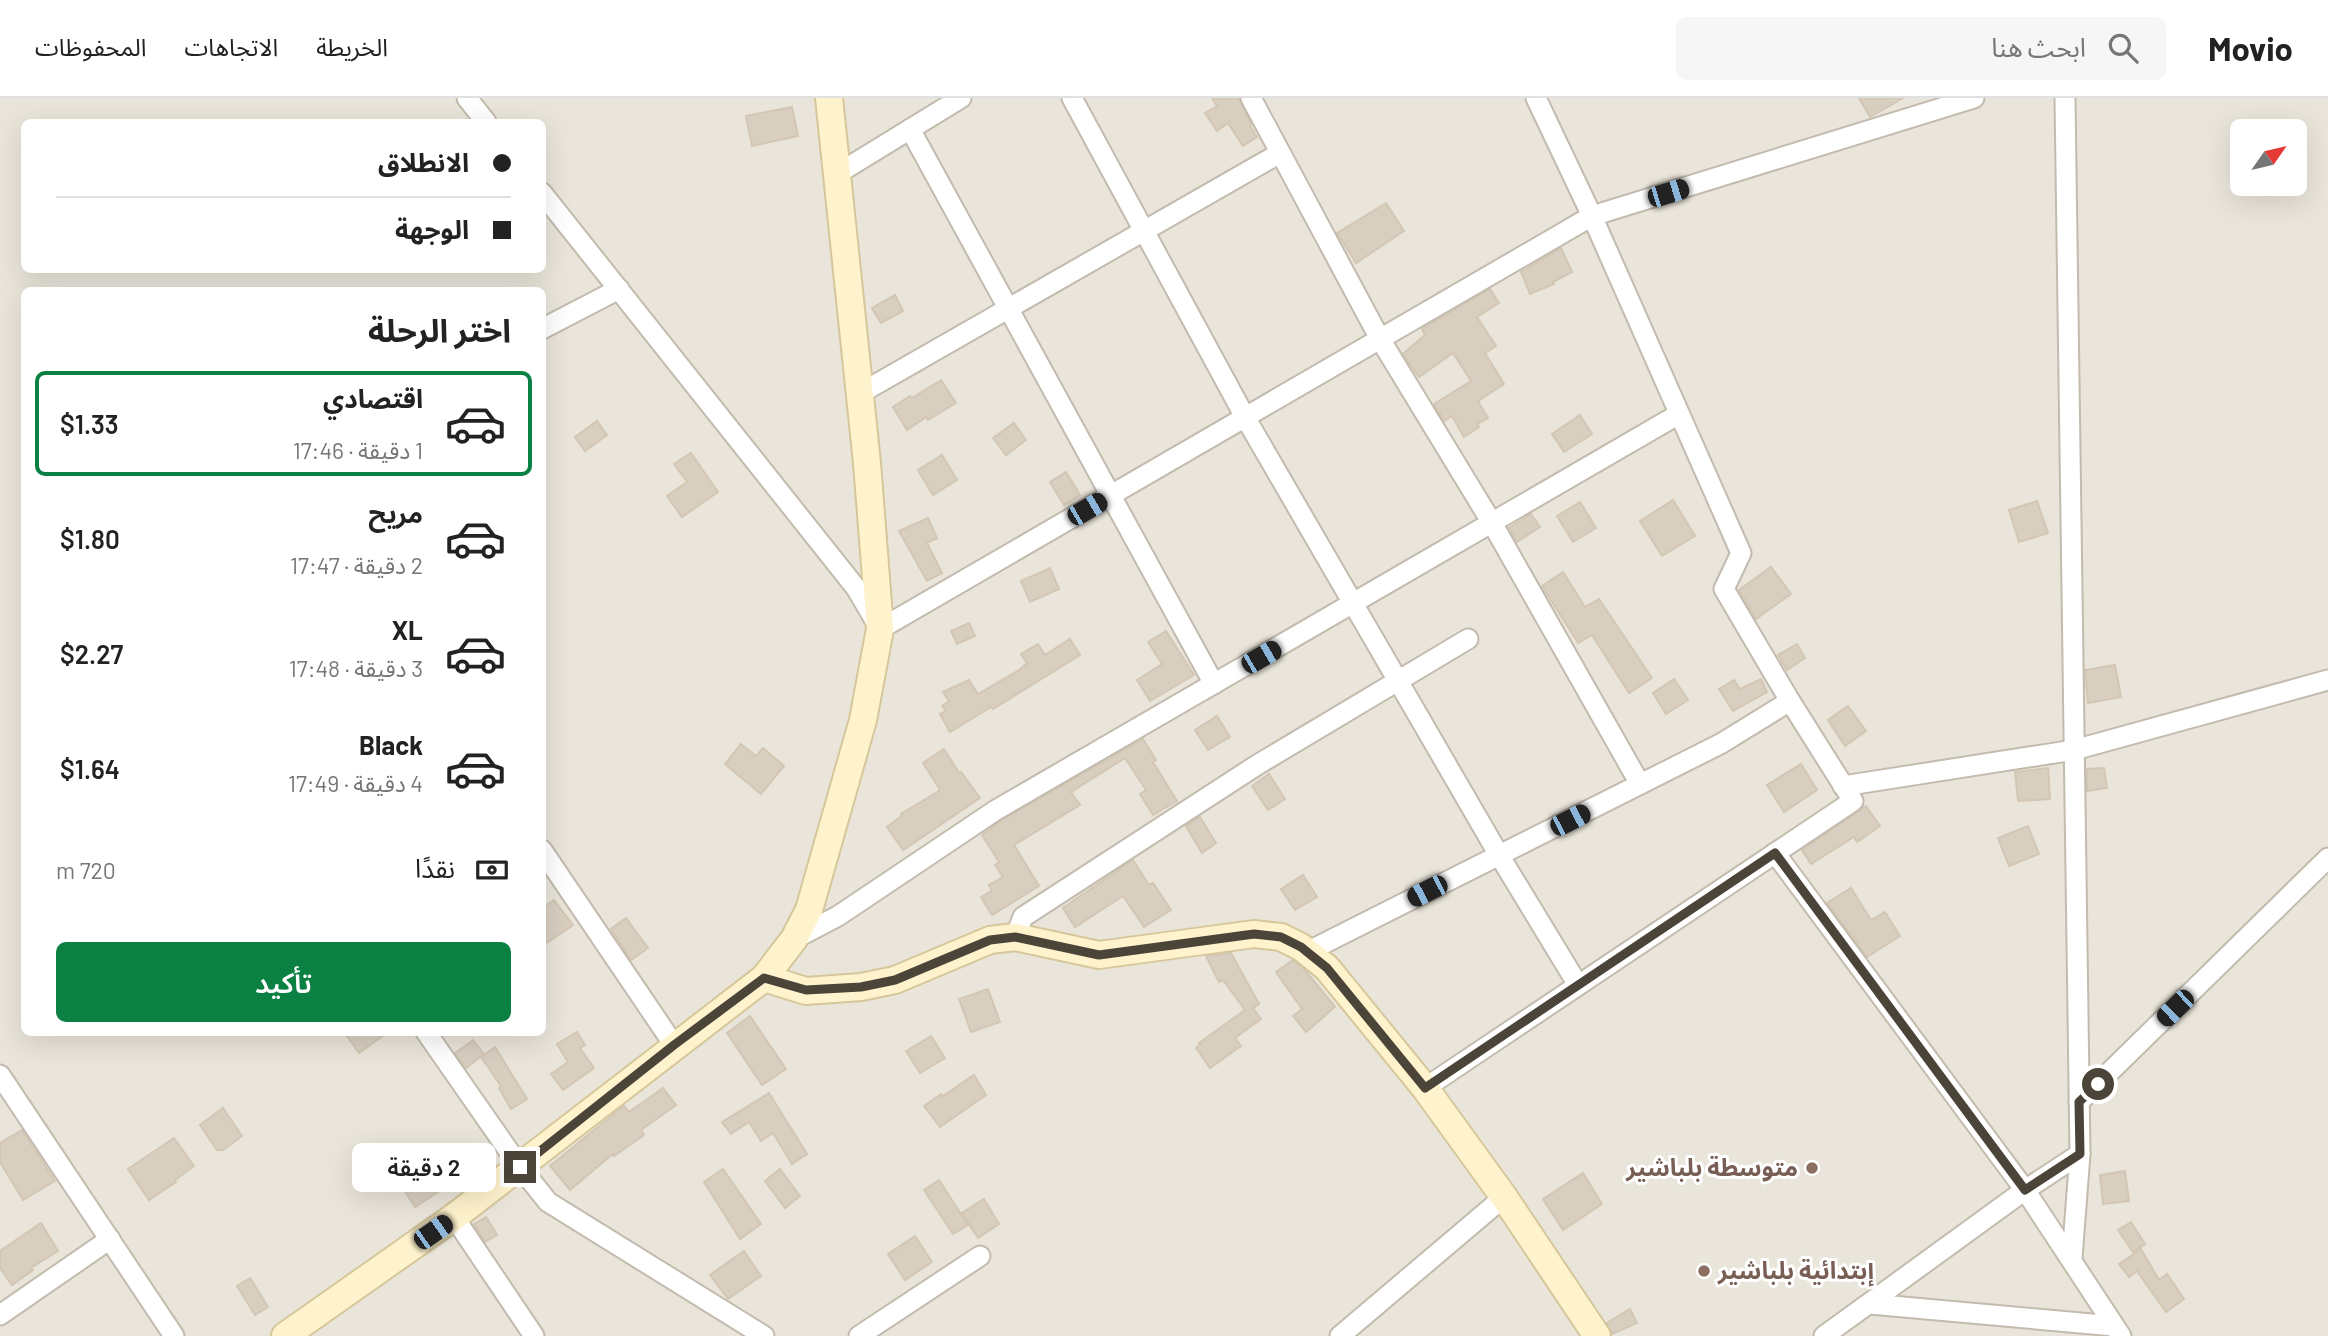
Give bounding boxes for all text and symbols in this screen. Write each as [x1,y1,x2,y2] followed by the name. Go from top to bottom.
[1676,17,2166,80] search box
[2208,28,2293,68] text: Movio
[2104,29,2142,67] icon: search
[1991,31,2086,62] text: ابحث هنا
[35,32,146,61] text: المحفوظات
[184,32,278,61] text: الاتجاهات
[316,32,388,61] text: الخريطة
[2230,119,2306,196] north arrow
[2230,119,2307,196] map controls
[378,146,469,177] text: الانطلاق
[1645,177,1692,209] car
[395,213,469,244] text: الوجهة
[368,310,511,348] text: اختر الرحلة
[323,382,423,413] text: اقتصادي
[444,392,507,455] icon: car
[60,408,119,439] text: $1.33
[293,436,423,464] text: 1 دقيقة · 17:46
[1064,489,1111,529] car
[368,497,423,528] text: مريح
[444,507,507,570] icon: car
[60,523,120,554] text: $1.80
[290,551,423,579] text: 2 دقيقة · 17:47
[392,614,423,645] text: XL
[444,622,507,685] icon: car
[1238,637,1285,677] car
[60,638,123,669] text: $2.27
[289,654,423,682] text: 3 دقيقة · 17:48
[359,729,423,760] text: Black
[444,737,507,800] icon: car
[60,753,120,784] text: $1.64
[288,769,423,797] text: 4 دقيقة · 17:49
[1547,801,1594,839] car
[473,851,511,889] icon: cash
[415,852,455,883] text: نقدًا
[56,856,116,884] text: 720 m
[1404,872,1451,910] car
[56,942,511,1022] button: تأكيد
[2153,986,2198,1030] car
[2082,1068,2114,1100] route start
[352,1142,496,1192] callout: 2 دقيقة
[504,1151,536,1183] route end
[1625,1152,1798,1182] place label: متوسطة بلباشير
[387,1153,461,1181] text: 2 دقيقة
[1804,1160,1820,1176] marker: متوسطة بلباشير
[410,1211,457,1253] car
[1717,1255,1874,1287] place label: إبتدائية بلباشير
[1696,1263,1712,1279] marker: إبتدائية بلباشير

